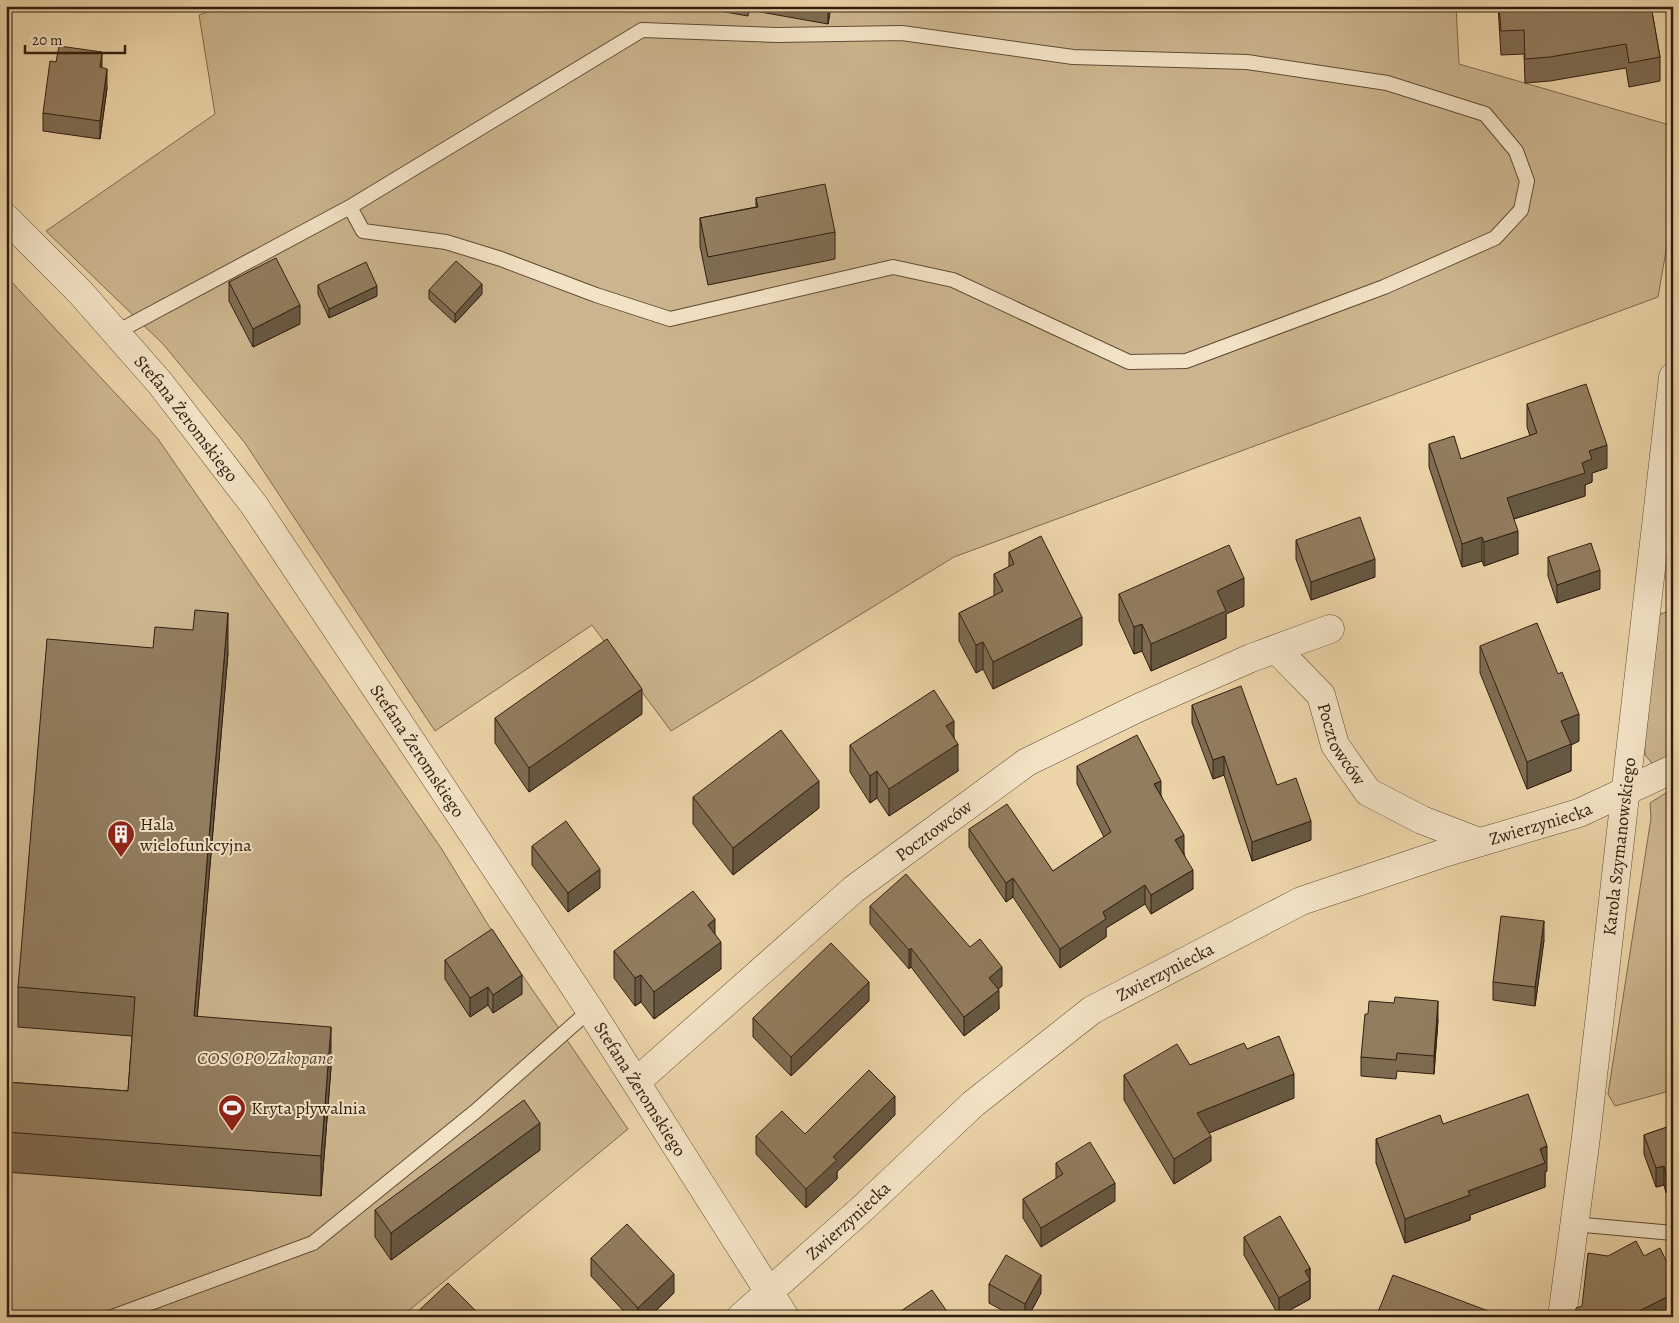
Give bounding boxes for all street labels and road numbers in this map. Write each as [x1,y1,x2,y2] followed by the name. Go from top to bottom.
[129,350,244,487] street label: Stefana Żeromskiego
[364,679,471,822] street label: Stefana Żeromskiego
[1312,700,1372,790] street label: Pocztowców
[1597,756,1641,937] street label: Karola Szymanowskiego
[890,794,977,867] street label: Pocztowców
[1486,796,1597,851] street label: Zwierzyniecka
[1112,936,1218,1007] street label: Zwierzyniecka
[588,1017,692,1161] street label: Stefana Żeromskiego
[801,1176,896,1266] street label: Zwierzyniecka

